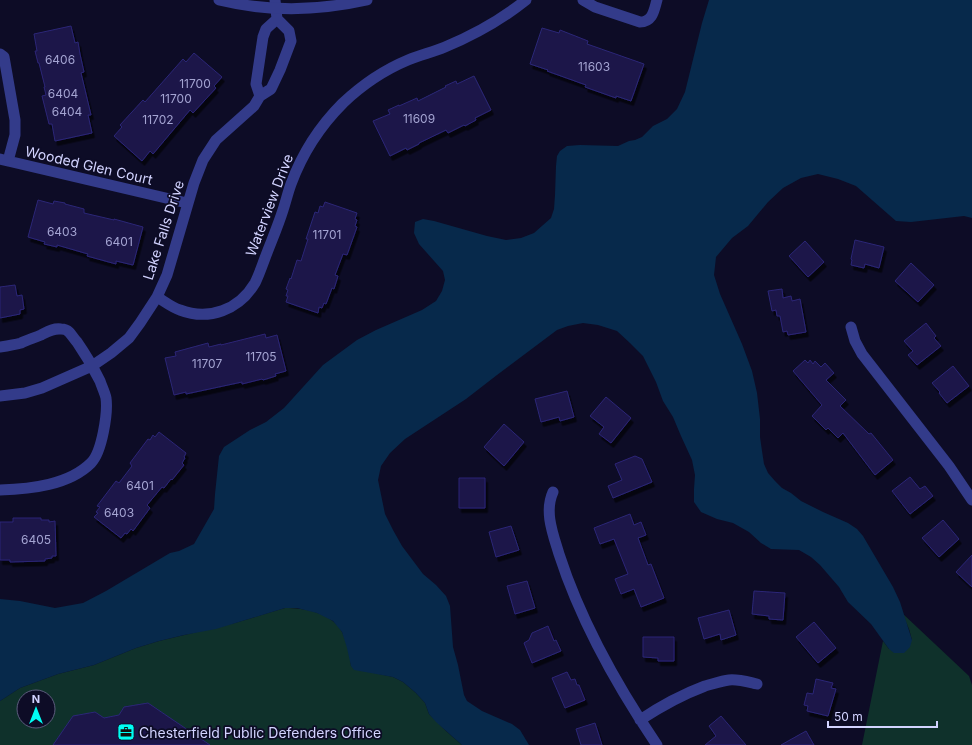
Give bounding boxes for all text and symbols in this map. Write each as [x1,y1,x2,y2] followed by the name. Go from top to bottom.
[45,52,75,67] house number: 6406
[578,59,610,74] house number: 11603
[179,76,211,91] house number: 11700
[48,86,79,101] house number: 6404
[160,91,192,106] house number: 11700
[52,104,83,119] house number: 6404
[403,111,435,126] house number: 11609
[142,112,174,127] house number: 11702
[24,142,155,188] street label: Wooded Glen Court
[242,151,296,259] street label: Waterview Drive
[139,178,187,282] street label: Lake Falls Drive
[47,224,77,239] house number: 6403
[313,227,341,242] house number: 11701
[105,234,133,249] house number: 6401
[245,349,277,364] house number: 11705
[192,356,222,371] house number: 11707
[126,478,154,493] house number: 6401
[104,505,134,520] house number: 6403
[21,532,51,547] house number: 6405
[16,689,56,729] north arrow
[32,692,40,706] text: N
[828,703,937,729] scale bar
[834,709,863,724] text: 50 m
[116,722,136,742] office icon: Chesterfield Public Defenders Office
[139,724,381,741] place label: Chesterfield Public Defenders Office

